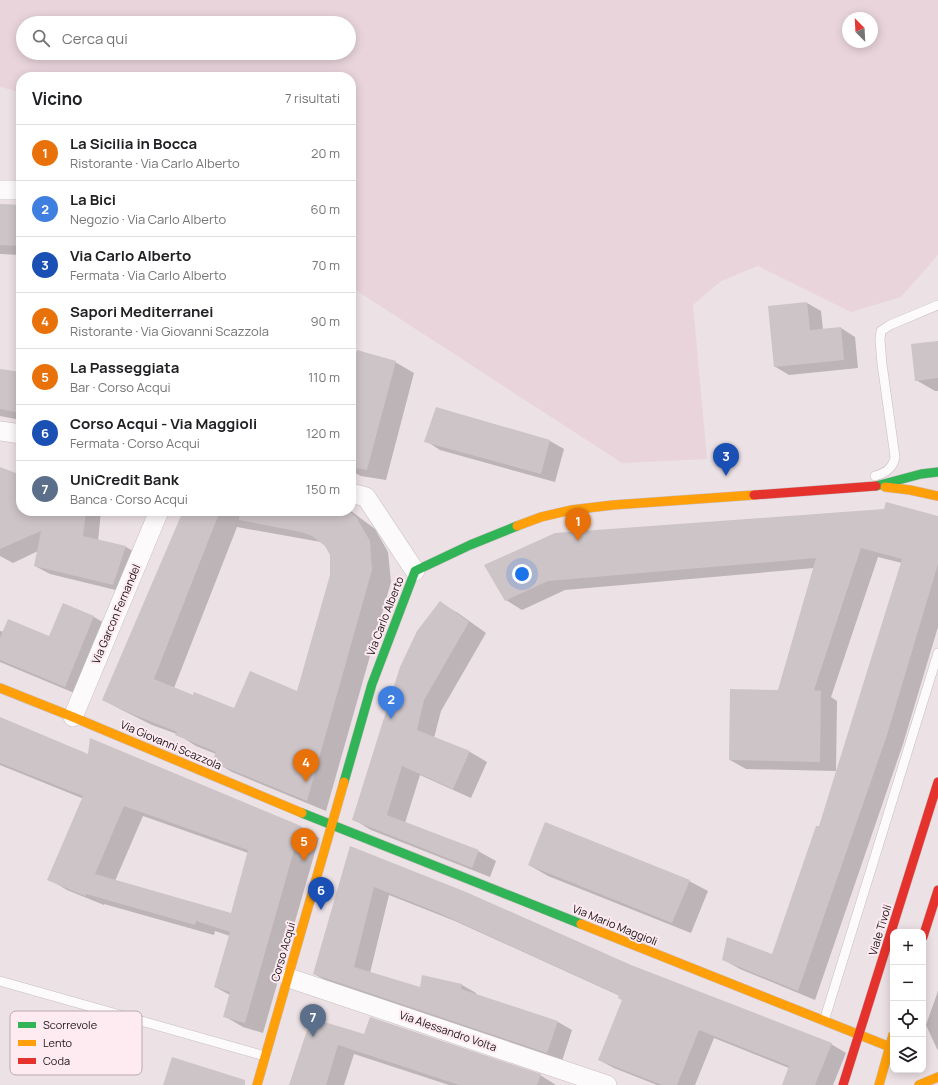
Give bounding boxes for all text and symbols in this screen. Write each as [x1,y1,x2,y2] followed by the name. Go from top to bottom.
[842,12,878,48] north arrow
[16,16,356,60] search box
[30,27,52,49] icon: search
[62,28,128,49] text: Cerca qui
[32,87,83,110] text: Vicino
[285,89,340,107] text: 7 risultati
[70,133,197,154] text: La Sicilia in Bocca
[42,144,48,162] text: 1
[311,144,340,162] text: 20 m
[70,154,240,172] text: Ristorante · Via Carlo Alberto
[70,189,116,210] text: La Bici
[41,200,49,218] text: 2
[310,200,340,218] text: 60 m
[70,210,226,228] text: Negozio · Via Carlo Alberto
[70,245,191,266] text: Via Carlo Alberto
[41,256,49,274] text: 3
[312,256,340,274] text: 70 m
[70,266,226,284] text: Fermata · Via Carlo Alberto
[70,301,214,322] text: Sapori Mediterranei
[41,312,49,330] text: 4
[310,312,340,330] text: 90 m
[70,322,269,340] text: Ristorante · Via Giovanni Scazzola
[70,357,179,378] text: La Passeggiata
[41,368,49,386] text: 5
[308,368,340,386] text: 110 m
[70,378,170,396] text: Bar · Corso Acqui
[70,413,257,434] text: Corso Acqui - Via Maggioli
[41,424,49,442] text: 6
[306,424,340,442] text: 120 m
[70,434,200,452] text: Fermata · Corso Acqui
[713,443,739,476] pin: 3
[70,469,179,490] text: UniCredit Bank
[42,480,48,498] text: 7
[306,480,340,498] text: 150 m
[70,490,188,508] text: Banca · Corso Acqui
[565,508,591,541] pin: 1
[88,562,143,666] street label: Via Garcon Fernandel
[512,564,532,584] your location
[363,574,407,658] street label: Via Carlo Alberto
[378,686,404,719] pin: 2
[118,716,224,773] street label: Via Giovanni Scazzola
[293,749,319,782] pin: 4
[291,828,317,861] pin: 5
[308,877,334,910] pin: 6
[570,901,660,948] street label: Via Mario Maggioli
[865,903,894,957] street label: Viale Tivoli
[267,920,298,983] street label: Corso Acqui
[890,929,926,1073] map controls
[890,929,926,965] button: +
[890,965,926,1001] button: −
[890,1001,926,1037] button: locate
[300,1004,326,1037] pin: 7
[397,1007,499,1054] street label: Via Alessandro Volta
[10,1011,142,1075] legend
[43,1017,98,1032] text: Scorrevole
[43,1035,73,1050] text: Lento
[890,1037,926,1073] button: layers
[43,1053,70,1068] text: Coda

